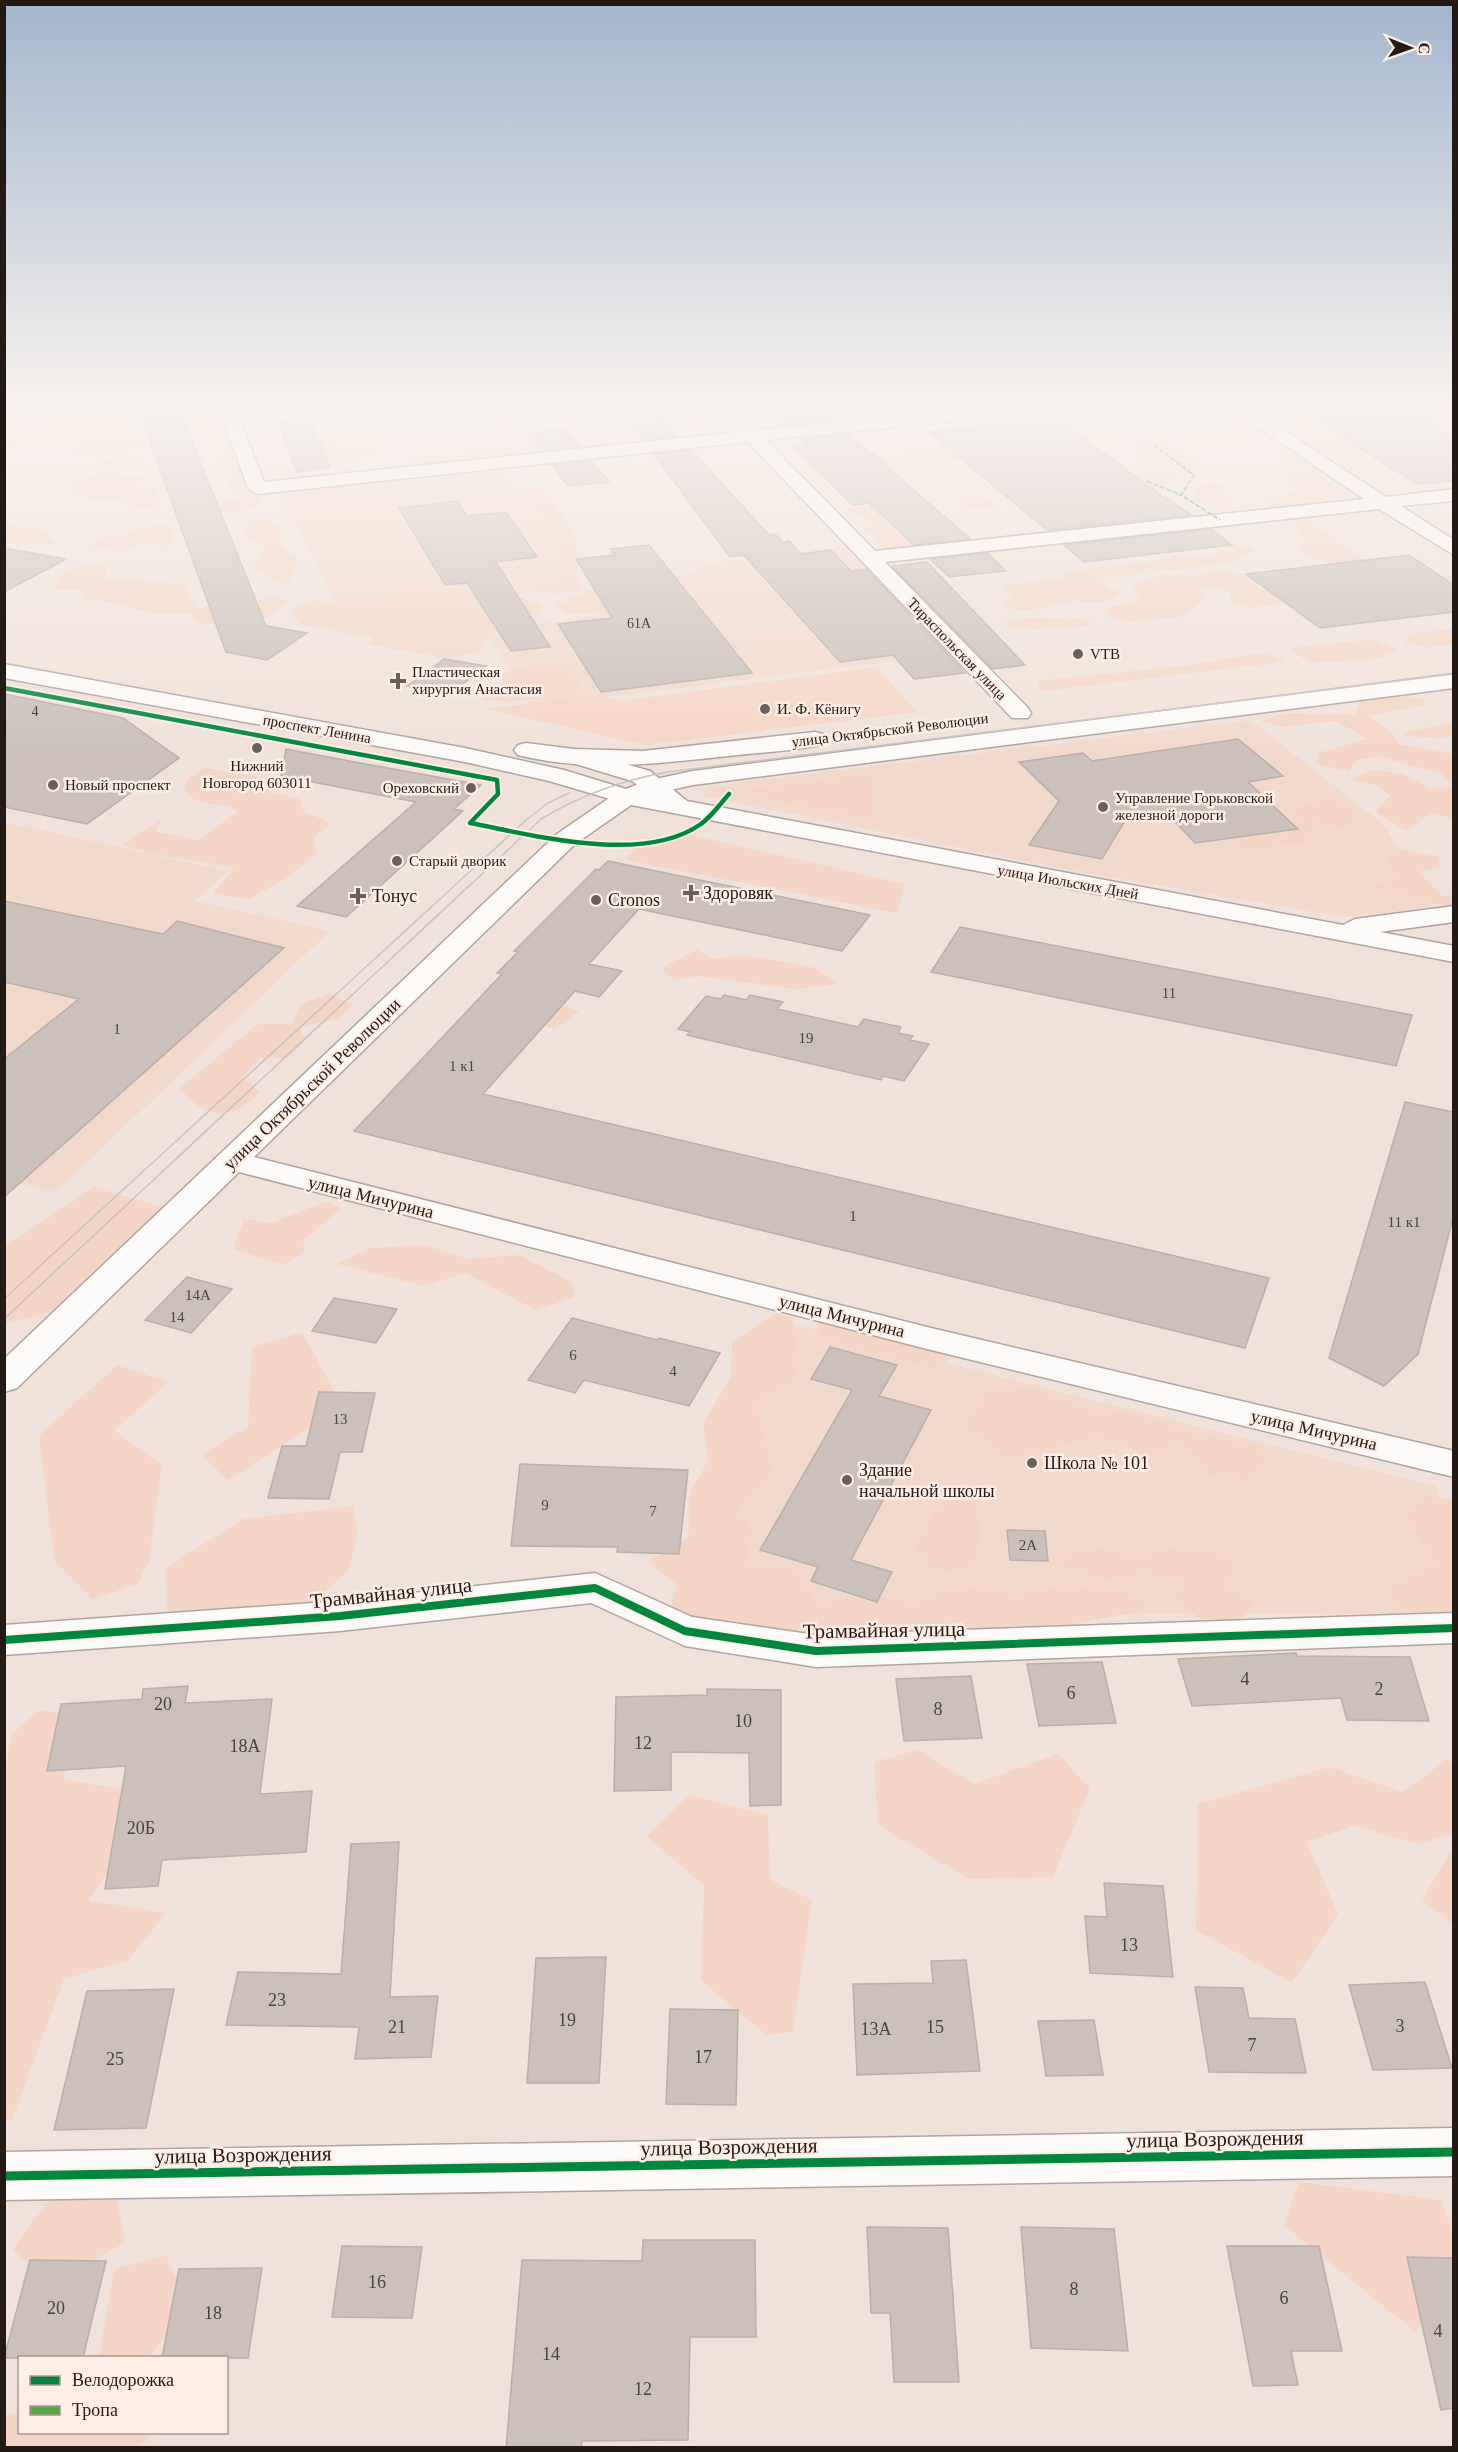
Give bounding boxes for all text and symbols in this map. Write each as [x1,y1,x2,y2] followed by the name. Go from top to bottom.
[1380,18,1440,78] north arrow
[1416,42,1433,54] text: С
[904,595,1010,703] street label: Тираспольская улица
[627,616,652,631] house number: 61А
[1090,646,1120,662] place label: VTB
[1071,647,1085,661] marker: VTB
[412,664,542,697] place label: Пластическая хирургия Анастасия
[389,672,407,690] marker: Пластическая хирургия Анастасия
[777,701,862,717] place label: И. Ф. Кёнигу
[758,702,772,716] marker: И. Ф. Кёнигу
[32,704,39,719] house number: 4
[791,710,989,750] street label: улица Октябрьской Революции
[262,712,373,746] street label: проспект Ленина
[250,741,264,755] marker: Нижний Новгород 603011
[202,758,312,791] place label: Нижний Новгород 603011
[65,777,171,793] place label: Новый проспект
[46,778,60,792] marker: Новый проспект
[383,780,459,796] place label: Ореховский
[464,781,478,795] marker: Ореховский
[1114,790,1273,823] place label: Управление Горьковской железной дороги
[1096,800,1110,814] marker: Управление Горьковской железной дороги
[409,853,507,869] place label: Старый дворик
[390,854,404,868] marker: Старый дворик
[996,862,1140,902] street label: улица Июльских Дней
[703,883,773,903] place label: Здоровяк
[372,886,417,906] place label: Тонус
[684,886,698,900] marker: Здоровяк
[349,887,367,905] marker: Тонус
[608,890,660,910] place label: Cronos
[589,893,603,907] marker: Cronos
[1162,985,1176,1001] house number: 11
[219,994,405,1174] street label: улица Октябрьской Революции
[113,1021,121,1037] house number: 1
[799,1030,814,1046] house number: 19
[449,1058,475,1074] house number: 1 к1
[306,1172,436,1222] street label: улица Мичурина
[849,1208,857,1224] house number: 1
[1388,1214,1420,1230] house number: 11 к1
[185,1287,211,1303] house number: 14А
[777,1291,907,1341] street label: улица Мичурина
[170,1309,185,1325] house number: 14
[569,1347,577,1363] house number: 6
[669,1363,677,1379] house number: 4
[1249,1406,1379,1454] street label: улица Мичурина
[333,1411,348,1427] house number: 13
[1044,1453,1149,1473] place label: Школа № 101
[1025,1456,1039,1470] marker: Школа № 101
[859,1460,995,1501] place label: Здание начальной школы
[840,1473,854,1487] marker: Здание начальной школы
[541,1497,549,1513] house number: 9
[649,1503,657,1519] house number: 7
[1019,1537,1037,1553] house number: 2А
[309,1572,474,1613] street label: Трамвайная улица
[802,1617,966,1643] street label: Трамвайная улица
[1241,1669,1250,1689] house number: 4
[1375,1679,1384,1699] house number: 2
[1067,1683,1076,1703] house number: 6
[154,1694,172,1714] house number: 20
[934,1699,943,1719] house number: 8
[734,1711,752,1731] house number: 10
[634,1733,652,1753] house number: 12
[230,1736,261,1756] house number: 18А
[127,1818,155,1838] house number: 20Б
[1120,1935,1138,1955] house number: 13
[268,1990,286,2010] house number: 23
[558,2010,576,2030] house number: 19
[1396,2016,1405,2036] house number: 3
[388,2017,406,2037] house number: 21
[926,2017,944,2037] house number: 15
[861,2019,892,2039] house number: 13А
[1248,2035,1257,2055] house number: 7
[694,2047,712,2067] house number: 17
[106,2049,124,2069] house number: 25
[1126,2125,1304,2153] street label: улица Возрождения
[640,2133,818,2161] street label: улица Возрождения
[154,2141,332,2169] street label: улица Возрождения
[368,2272,386,2292] house number: 16
[1070,2279,1079,2299] house number: 8
[1280,2288,1289,2308] house number: 6
[47,2298,65,2318] house number: 20
[204,2303,222,2323] house number: 18
[1434,2321,1443,2341] house number: 4
[542,2344,560,2364] house number: 14
[18,2356,228,2434] legend
[72,2370,174,2390] text: Велодорожка
[634,2379,652,2399] house number: 12
[72,2400,118,2420] text: Тропа

